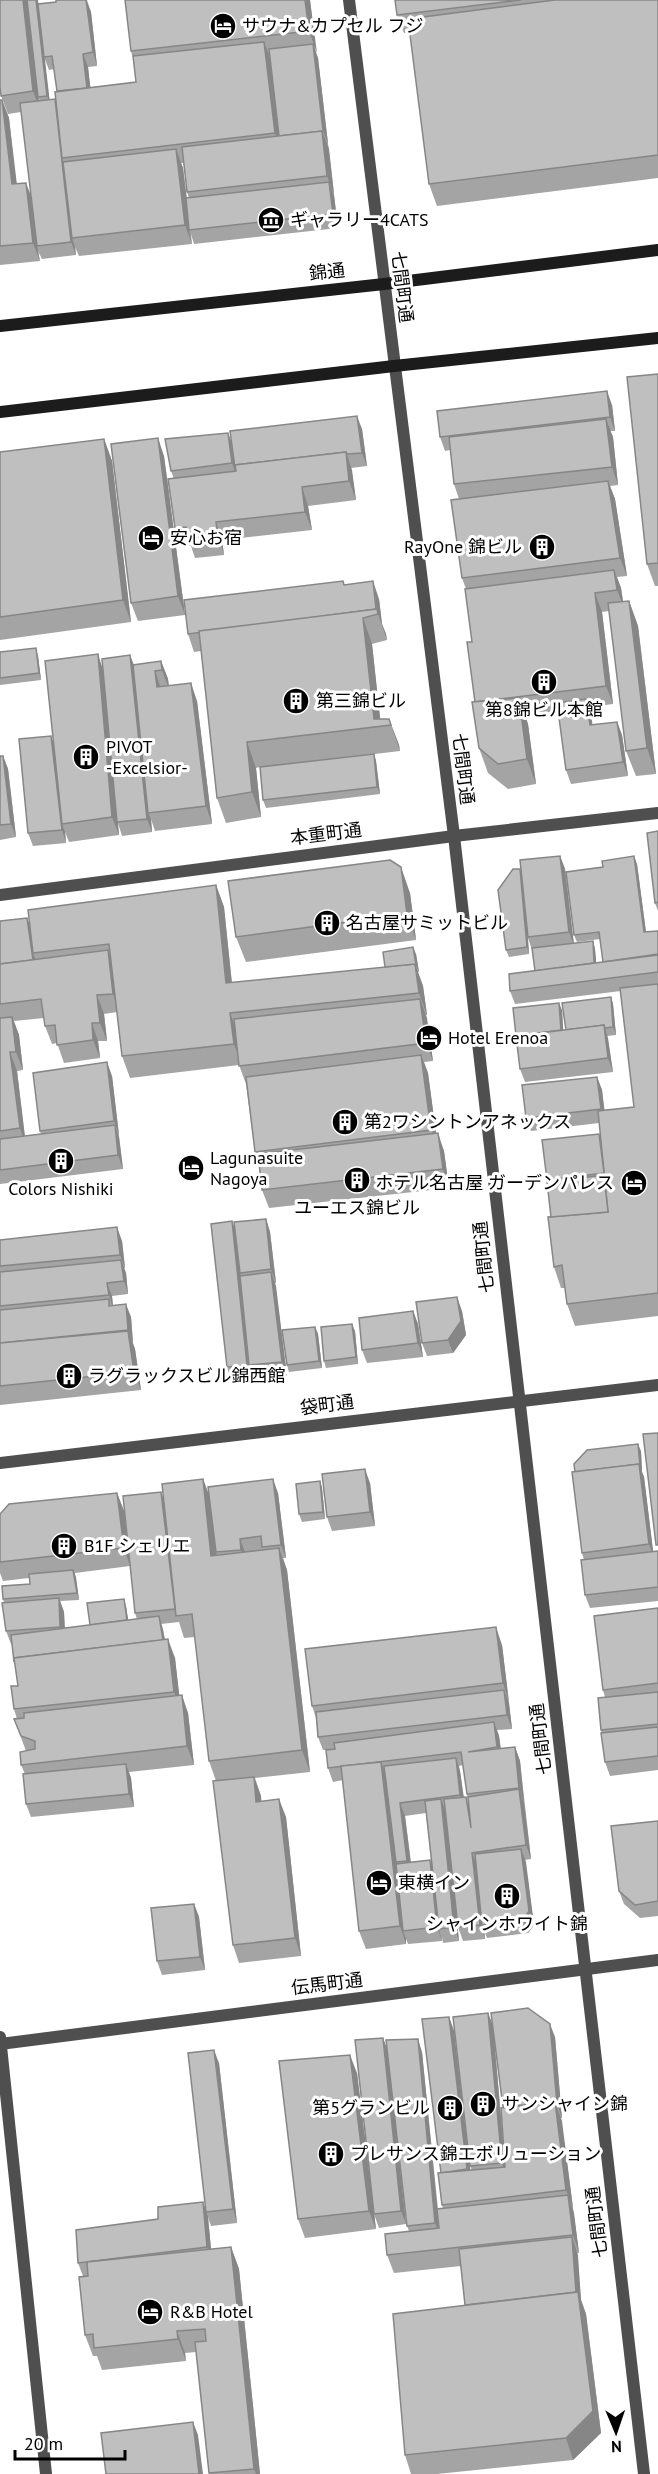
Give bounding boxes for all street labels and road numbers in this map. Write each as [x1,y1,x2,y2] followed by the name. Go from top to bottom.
[387,250,418,324] street label: 七間町通
[308,258,346,285] street label: 錦通
[448,732,479,806] street label: 七間町通
[289,818,363,849] street label: 本重町通
[468,1220,499,1294] street label: 七間町通
[299,1390,355,1419] street label: 袋町通
[525,1702,556,1776] street label: 七間町通
[290,1968,364,1999] street label: 伝馬町通
[581,2185,612,2259] street label: 七間町通

